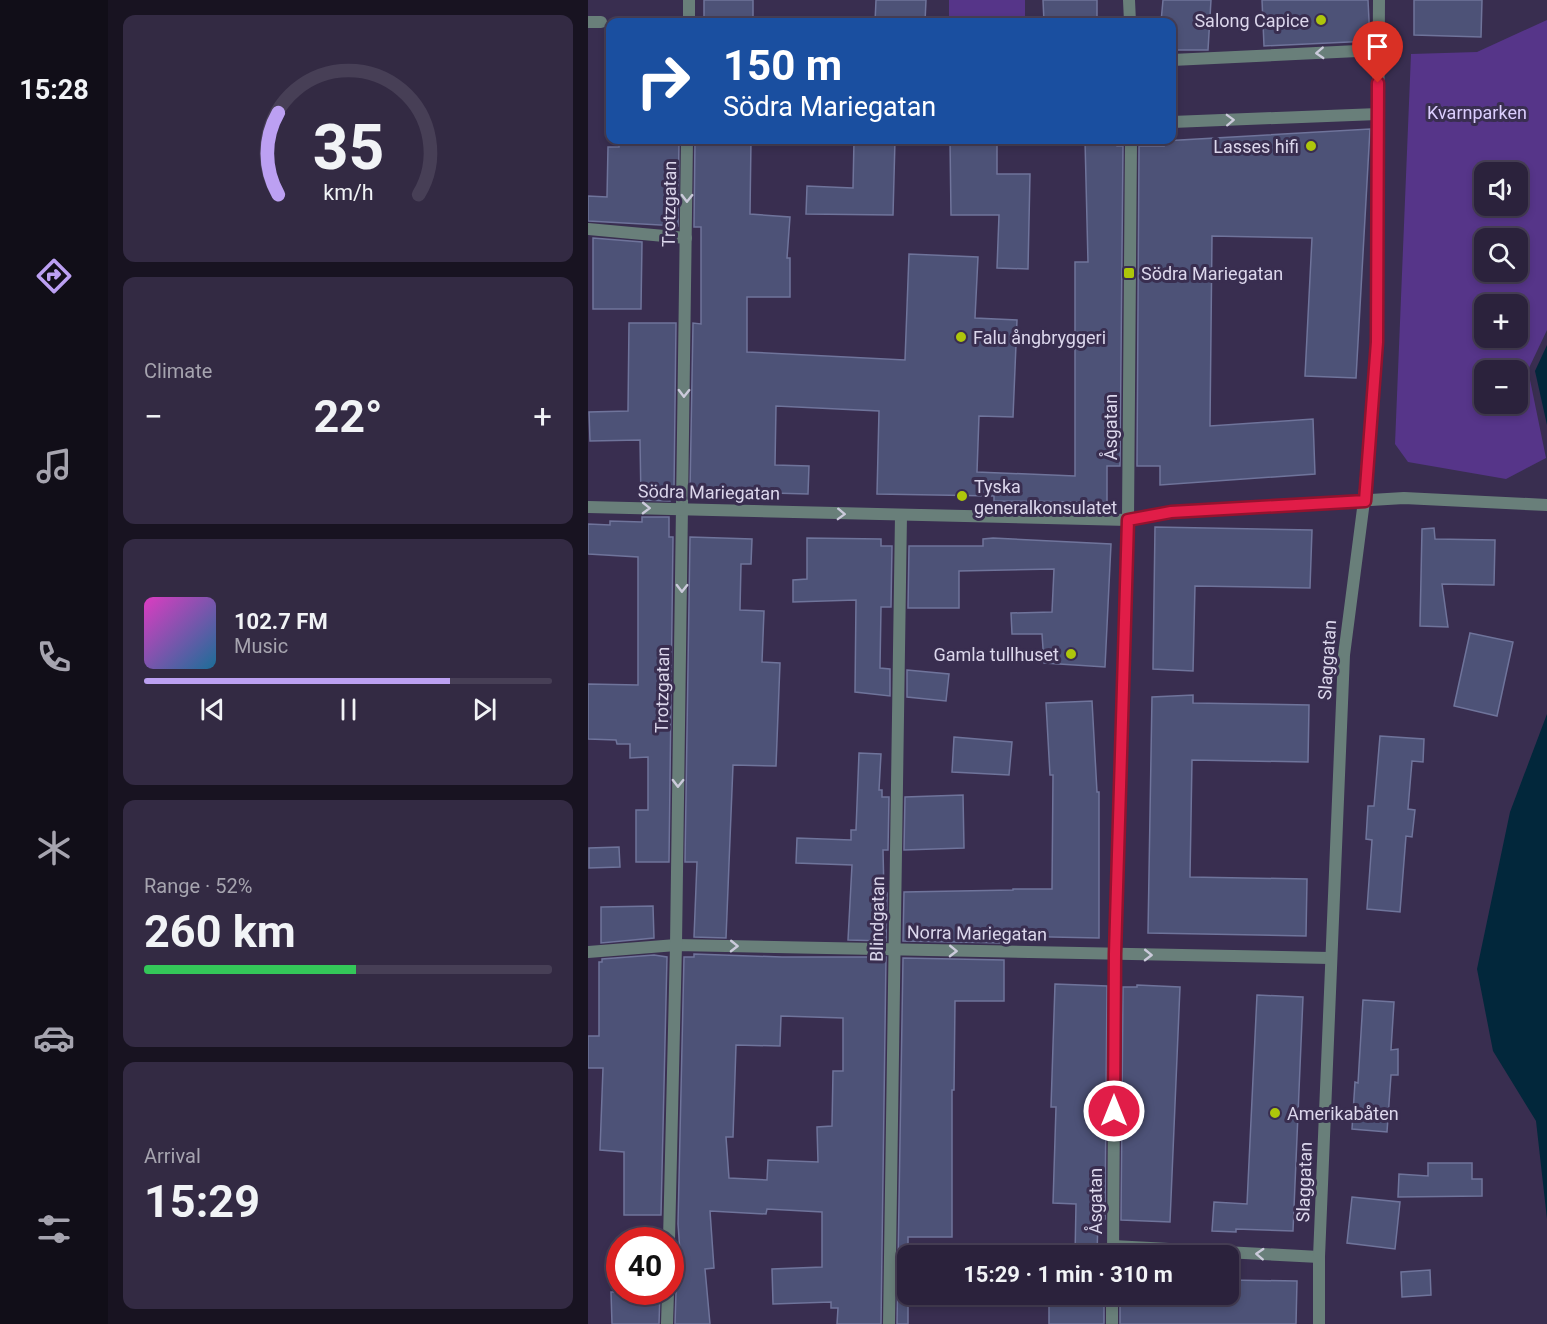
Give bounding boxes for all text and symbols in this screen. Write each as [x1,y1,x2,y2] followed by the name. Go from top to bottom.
[1194,10,1309,31] place label: Salong Capice
[1314,13,1328,27] marker: Salong Capice
[1352,21,1403,83] pin
[1361,30,1394,63] icon: arrive
[723,41,842,90] text: 150 m
[624,42,702,120] icon: right
[1315,47,1324,60] one-way arrow
[19,74,89,106] text: 15:28
[723,91,936,123] text: Södra Mariegatan
[1427,102,1527,123] park label: Kvarnparken
[312,112,384,185] text: 35
[1225,114,1234,127] one-way arrow
[1213,136,1299,157] place label: Lasses hifi
[1304,139,1318,153] marker: Lasses hifi
[658,161,680,247] street label: Trotzgatan
[1474,162,1528,414] map controls
[1474,162,1528,216] button: sound
[323,181,373,206] text: km/h
[680,193,693,202] one-way arrow
[1474,228,1528,282] button: search
[33,255,75,297] icon: directions
[1141,263,1283,284] place label: Södra Mariegatan
[1122,266,1136,280] marker: Södra Mariegatan
[1474,294,1528,348] button: +
[973,327,1106,348] place label: Falu ångbryggeri
[954,330,968,344] marker: Falu ångbryggeri
[144,359,212,383] text: Climate
[1474,360,1528,414] button: −
[678,388,690,397] one-way arrow
[313,390,383,443] text: 22°
[1099,394,1121,460] street label: Åsgatan
[144,397,163,436] text: −
[533,397,552,436] text: +
[33,445,75,487] icon: music
[974,476,1117,518] place label: Tyska generalkonsulatet
[638,480,780,504] street label: Södra Mariegatan
[955,489,969,503] marker: Tyska generalkonsulatet
[642,502,651,515] one-way arrow
[837,507,846,520] one-way arrow
[676,583,688,592] one-way arrow
[234,609,328,634] text: 102.7 FM
[1314,619,1340,701] street label: Slaggatan
[234,634,288,658] text: Music
[33,636,75,678] icon: phone
[933,644,1059,665] place label: Gamla tullhuset
[651,647,673,733] street label: Trotzgatan
[1064,647,1078,661] marker: Gamla tullhuset
[196,693,229,726] icon: previous
[332,693,365,726] icon: pause
[468,693,501,726] icon: next
[672,778,685,787] one-way arrow
[33,827,75,869] icon: climate
[144,874,252,898] text: Range · 52%
[866,876,888,962] street label: Blindgatan
[144,905,296,958] text: 260 km
[907,921,1047,945] street label: Norra Mariegatan
[730,940,739,953] one-way arrow
[949,944,958,957] one-way arrow
[1144,949,1153,961] one-way arrow
[33,1017,75,1059] icon: car
[1082,1079,1146,1143] position arrow
[1287,1103,1399,1124] place label: Amerikabåten
[1268,1106,1282,1120] marker: Amerikabåten
[1292,1141,1316,1223] street label: Slaggatan
[144,1144,201,1168] text: Arrival
[1084,1168,1106,1234] street label: Åsgatan
[144,1175,260,1228] text: 15:29
[33,1208,75,1250] icon: filters
[606,1227,684,1305] speed limit sign: 40
[1256,1248,1265,1261] one-way arrow
[963,1262,1173,1287] text: 15:29 · 1 min · 310 m

